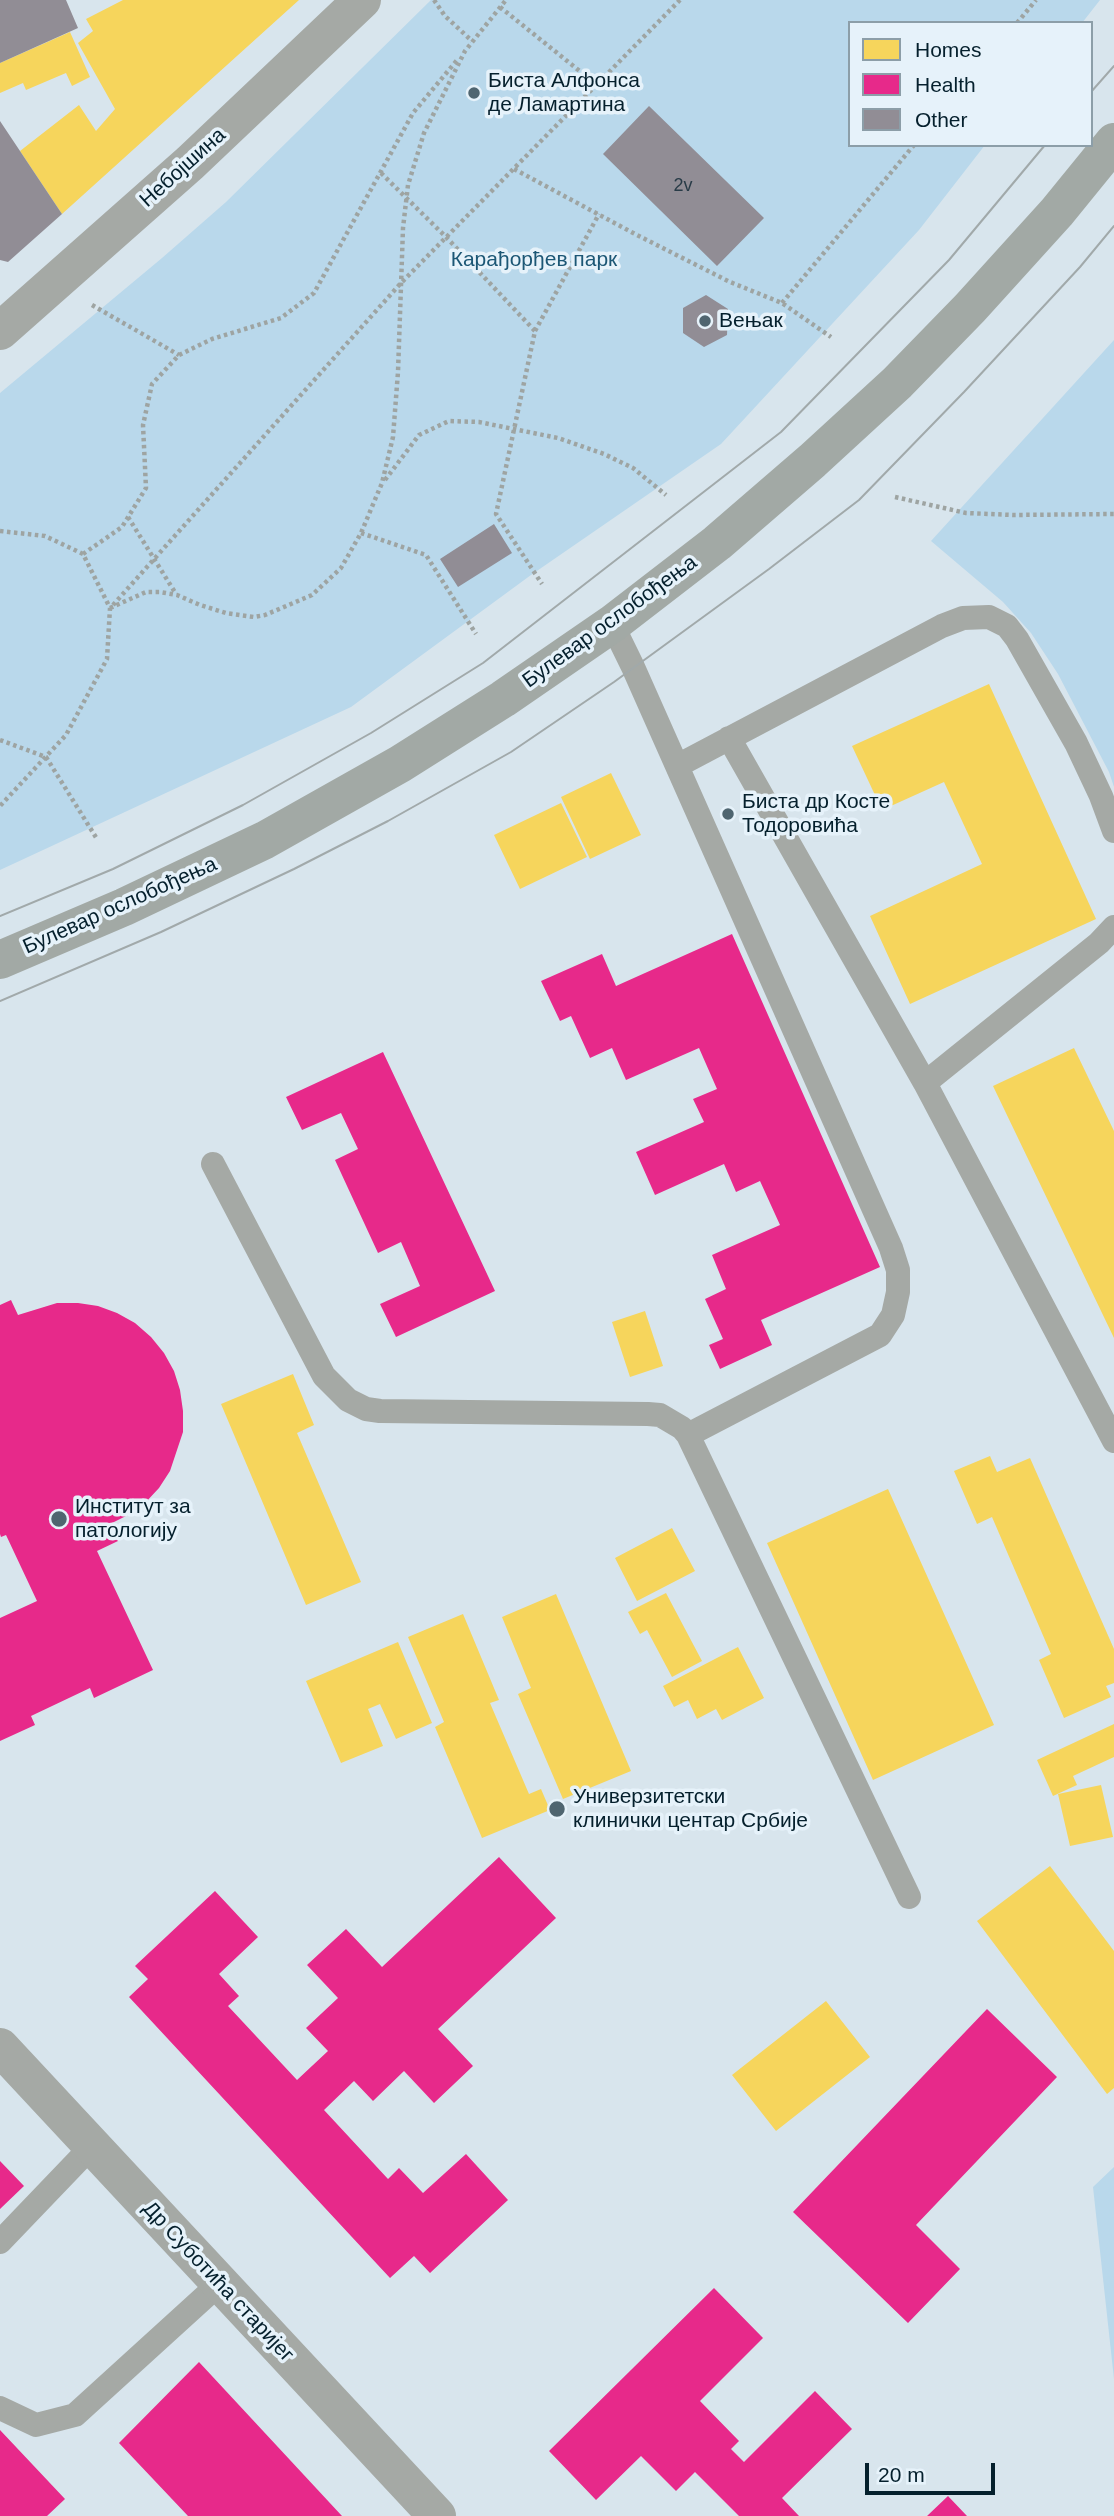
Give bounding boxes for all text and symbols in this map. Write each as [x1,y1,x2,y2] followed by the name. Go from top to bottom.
[848,21,1093,147] legend
[915,38,982,61] text: Homes
[488,68,640,118] place label: Биста Алфонса де Ламартина
[915,73,976,96] text: Health
[466,85,482,101] marker: Биста Алфонса де Ламартина
[915,108,968,131] text: Other
[135,123,231,213] street label: Небојшина
[673,175,693,197] house number: 2v
[451,247,617,273] park label: Карађорђев парк
[719,308,783,334] place label: Вењак
[697,313,713,329] marker: Вењак
[518,550,702,694] street label: Булевар ослобођења
[742,789,890,839] place label: Биста др Косте Тодоровића
[720,806,736,822] marker: Биста др Косте Тодоровића
[19,852,221,960] street label: Булевар ослобођења
[75,1494,191,1544] place label: Институт за патологију
[49,1509,69,1529] marker: Институт за патологију
[573,1784,808,1834] place label: Универзитетски клинички центар Србије
[547,1799,567,1819] marker: Универзитетски клинички центар Србије
[137,2196,299,2368] street label: Др Суботића старијег
[869,2450,998,2494] scale bar
[878,2463,925,2486] text: 20 m

